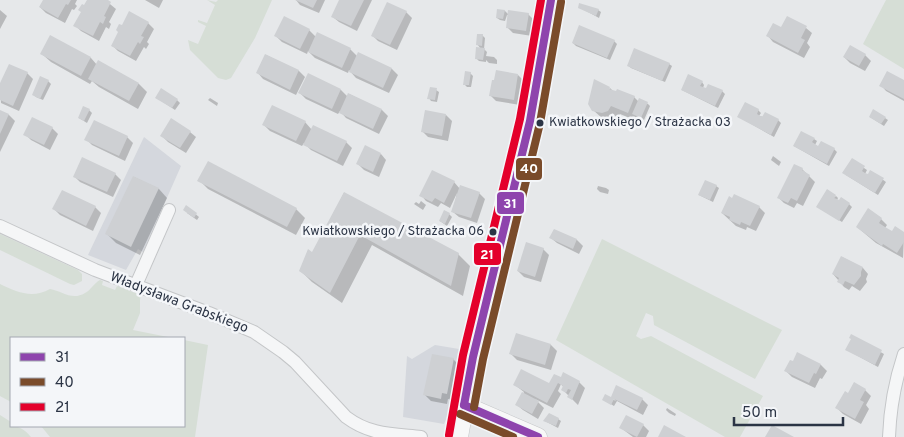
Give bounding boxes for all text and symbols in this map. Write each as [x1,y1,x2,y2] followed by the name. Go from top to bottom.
[549,115,731,131] place label: Kwiatkowskiego / Strażacka 03
[535,118,545,128] marker: Kwiatkowskiego / Strażacka 03
[515,157,543,181] line badge: 40
[520,161,538,178] text: 40
[496,191,525,215] line badge: 31
[503,196,517,213] text: 31
[302,224,484,240] place label: Kwiatkowskiego / Strażacka 06
[488,227,498,237] marker: Kwiatkowskiego / Strażacka 06
[473,242,502,266] line badge: 21
[480,247,494,264] text: 21
[107,269,251,337] street label: Władysława Grabskiego
[10,337,185,427] legend
[55,349,70,368] text: 31
[55,374,74,393] text: 40
[734,394,843,426] scale bar
[55,399,70,418] text: 21
[742,404,777,423] text: 50 m

